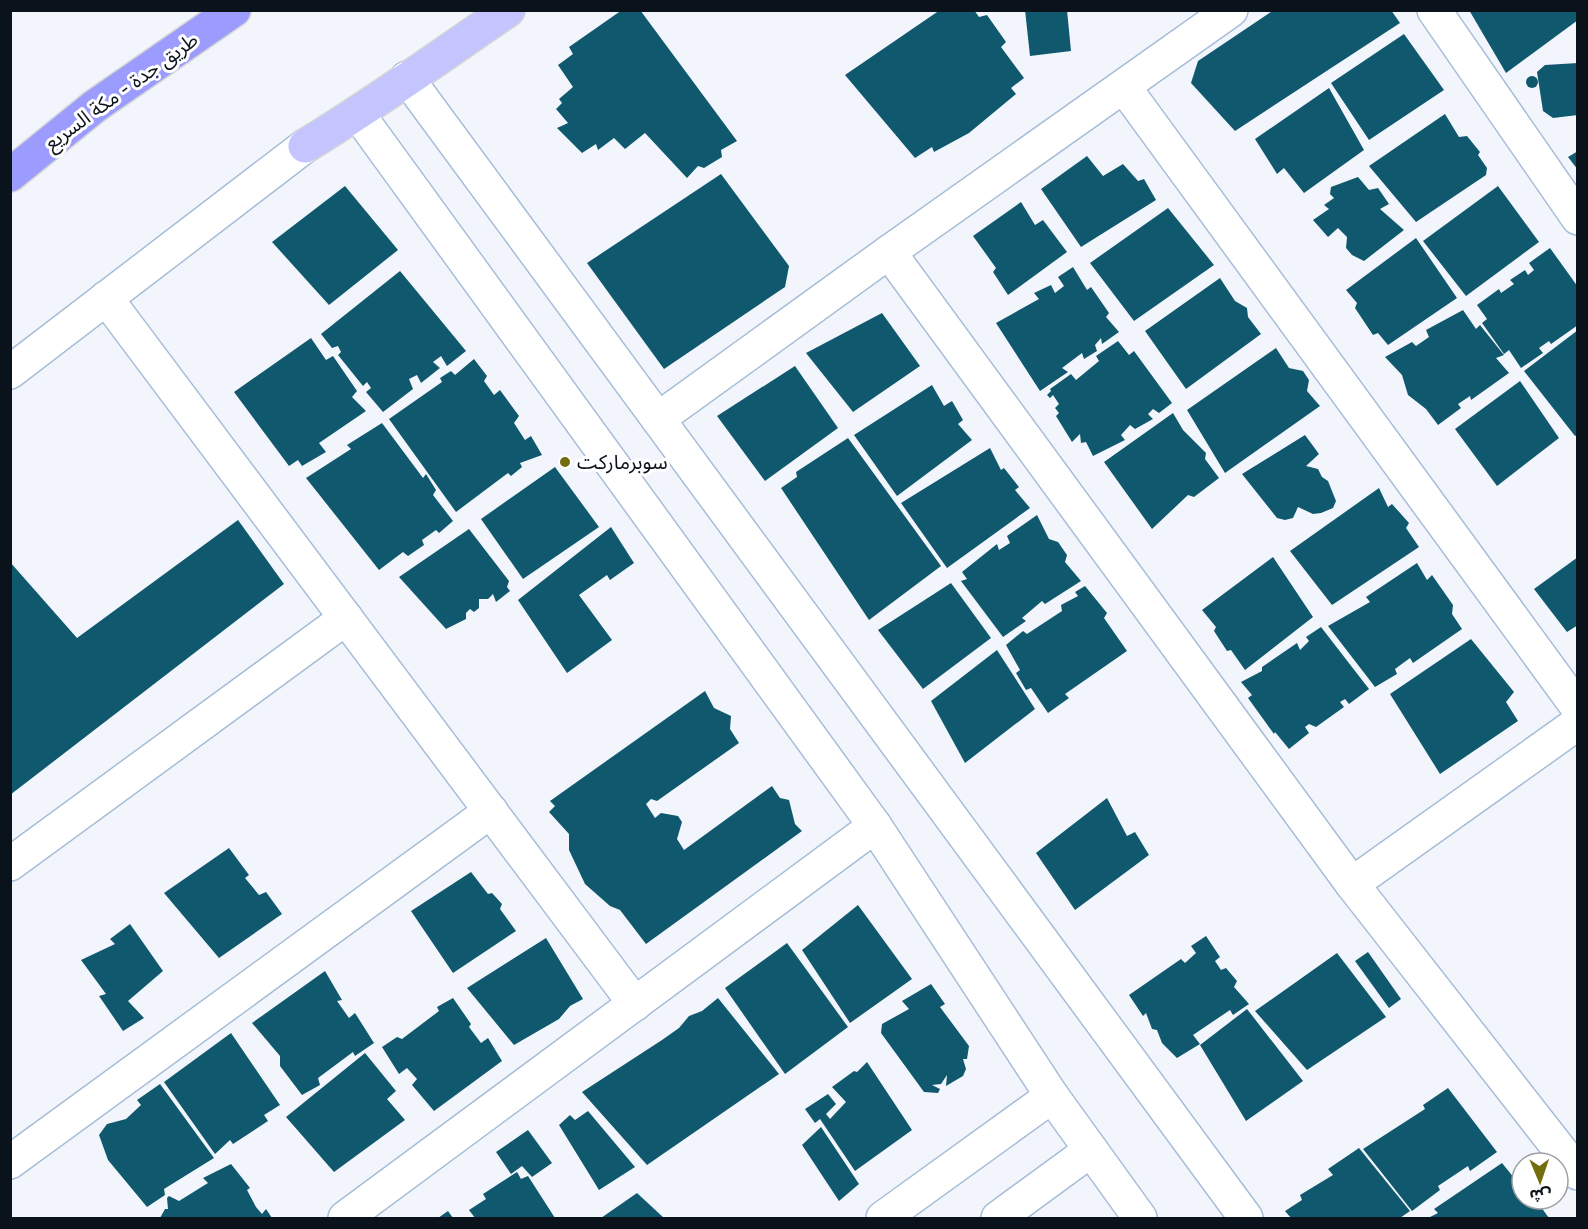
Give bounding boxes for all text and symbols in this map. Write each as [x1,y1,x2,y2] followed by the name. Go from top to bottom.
[40,27,204,157] street label: طريق جدة - مكة السريع
[577,450,668,474] place label: سوبرماركت
[558,455,572,469] marker: سوبرماركت
[1510,1151,1570,1211] north arrow
[1529,1186,1552,1205] text: ش

